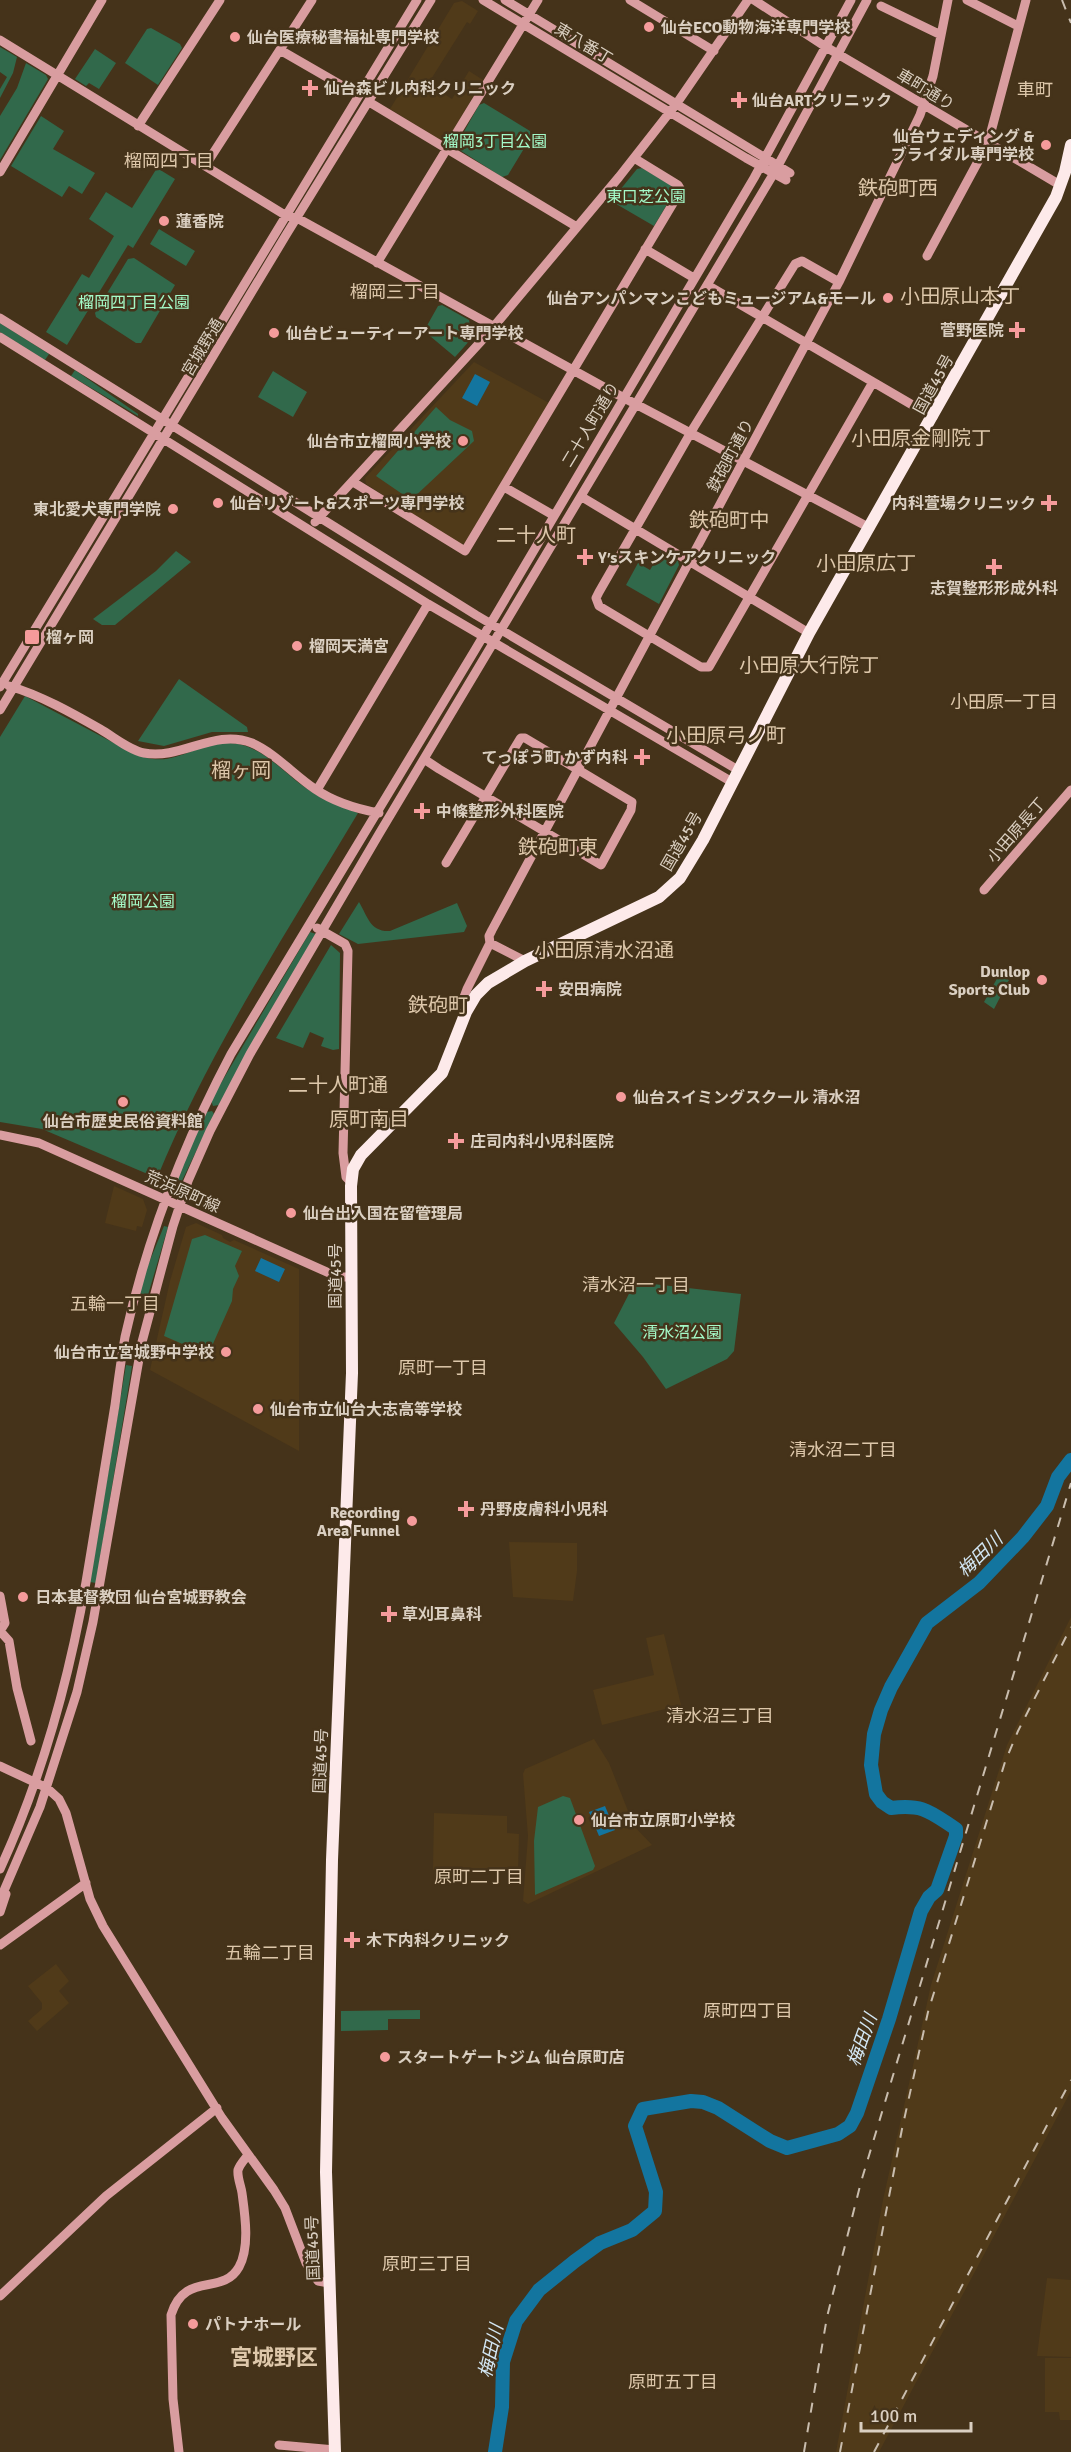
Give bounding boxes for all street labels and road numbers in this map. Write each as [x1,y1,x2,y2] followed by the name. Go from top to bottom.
[551,19,616,69] street label: 東八番丁
[893,65,958,115] street label: 車町通り
[178,315,228,380] street label: 宮城野通
[909,351,958,418] street label: 国道45号
[558,378,624,471] street label: 二十人町通り
[703,415,758,495] street label: 鉄砲町通り
[983,794,1051,867] street label: 小田原長丁
[657,808,707,875] street label: 国道45号
[142,1167,223,1217] street label: 荒浜原町線
[326,1243,346,1309] street label: 国道45号
[310,1728,332,1794] street label: 国道45号
[302,2215,324,2281] street label: 国道45号

